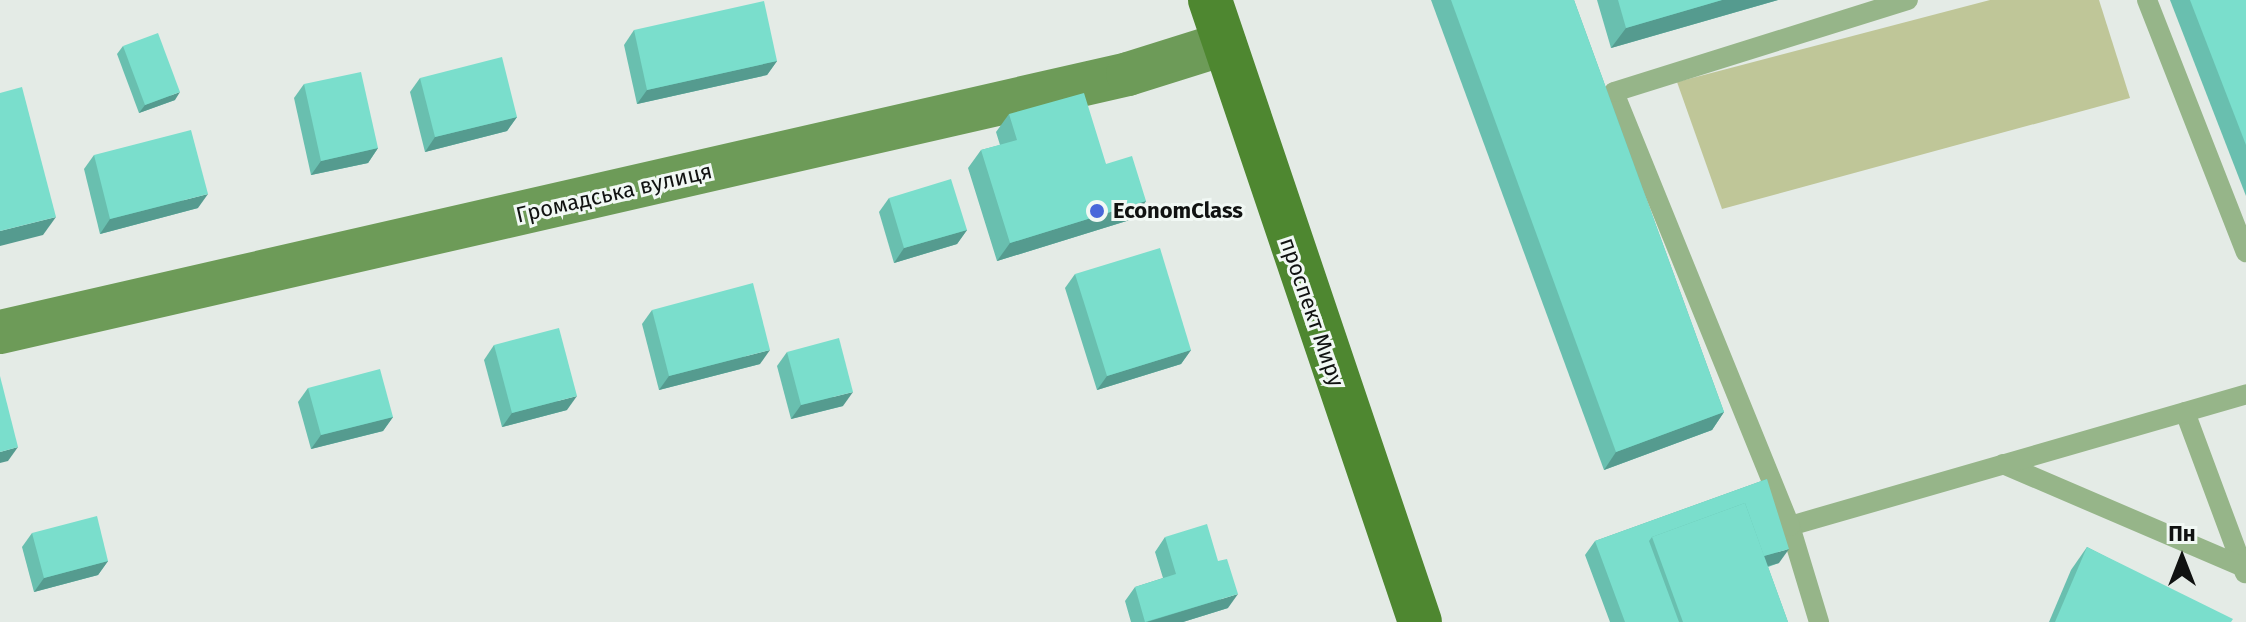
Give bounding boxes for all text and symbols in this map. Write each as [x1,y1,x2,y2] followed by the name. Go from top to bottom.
[513,158,715,228] street label: Громадська вулиця
[1113,198,1243,224] place label: EconomClass
[1088,202,1106,220] marker: EconomClass
[1274,234,1350,390] street label: проспект Миру
[2142,518,2222,598] north arrow
[2168,520,2196,547] text: Пн

